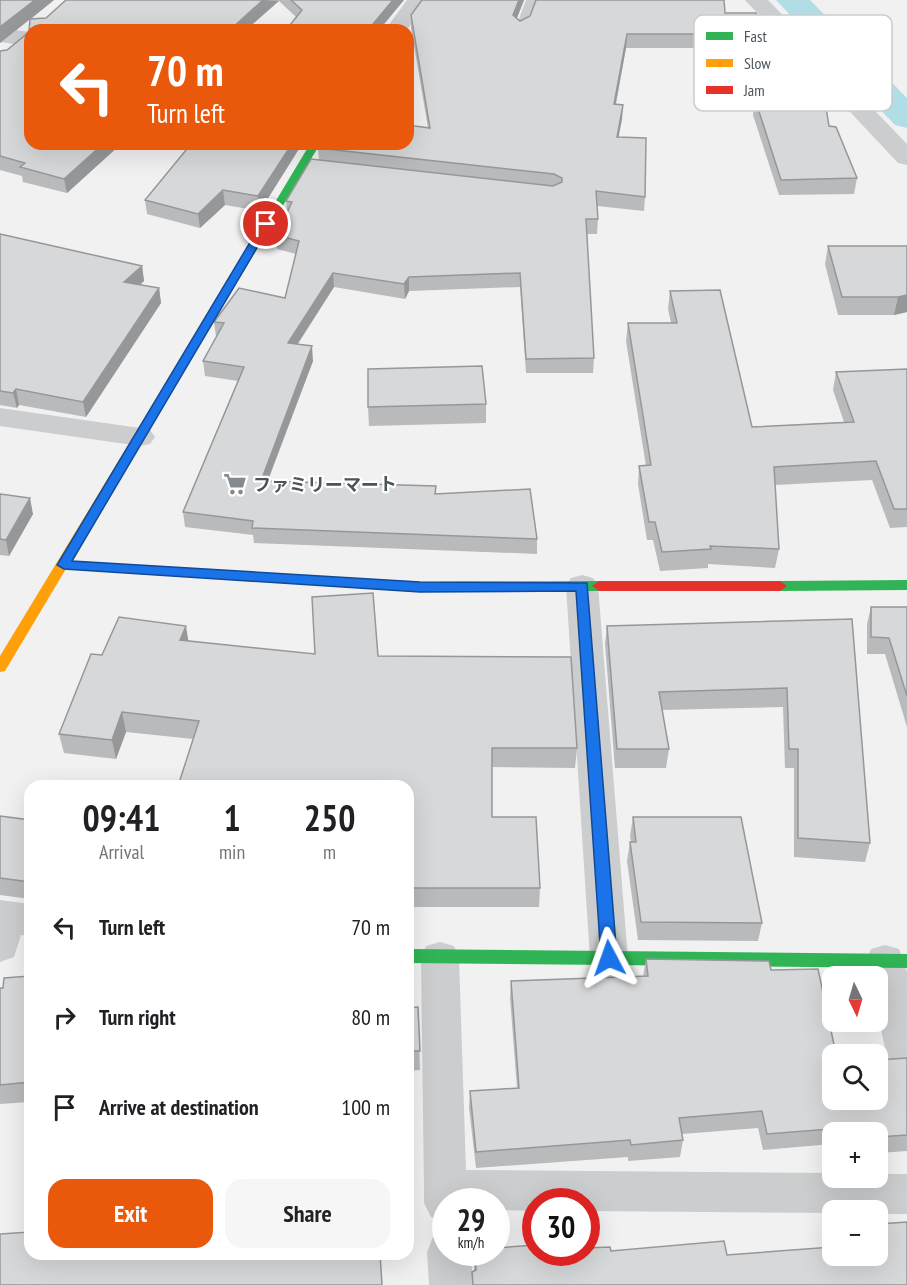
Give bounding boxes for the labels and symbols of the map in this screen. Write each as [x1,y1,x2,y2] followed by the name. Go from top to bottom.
[694,15,892,111] legend
[744,26,767,46] text: Fast
[744,53,771,73] text: Slow
[743,80,765,100] text: Jam
[240,198,291,249] pin
[222,471,248,497] supermarket icon: ファミリーマート
[253,473,397,496] place label: ファミリーマート
[577,926,641,990] position arrow
[822,966,888,1032] north arrow
[522,1188,600,1266] speed limit sign: 30

